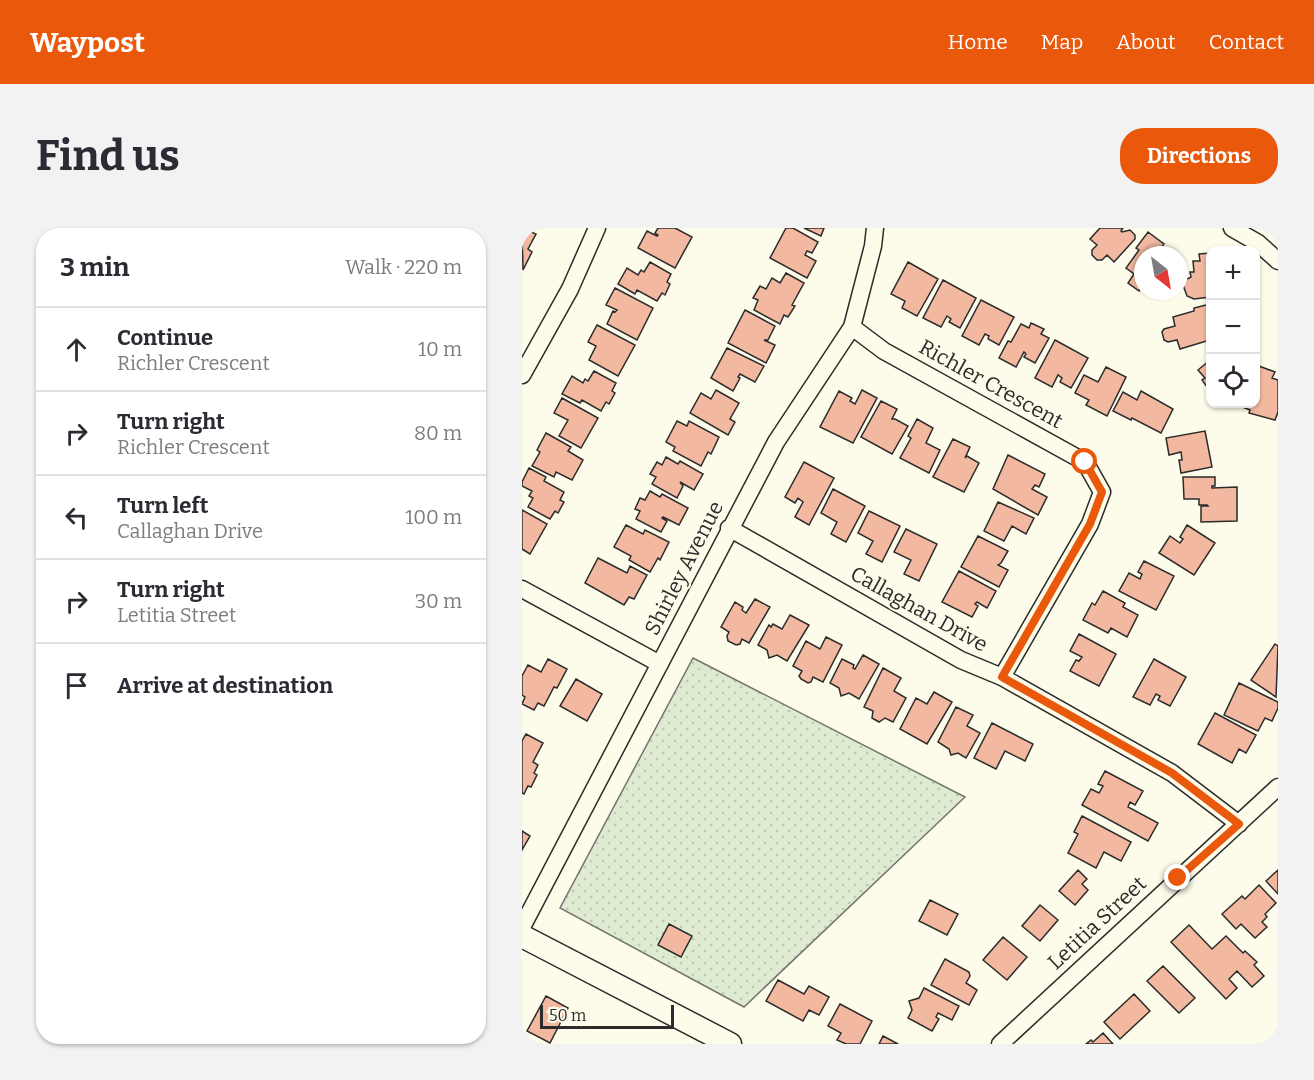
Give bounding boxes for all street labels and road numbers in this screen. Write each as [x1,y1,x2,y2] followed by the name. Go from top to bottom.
[915,334,1068,434] street label: Richler Crescent
[639,497,729,639] street label: Shirley Avenue
[846,561,992,657] street label: Callaghan Drive
[1042,871,1152,975] street label: Letitia Street

